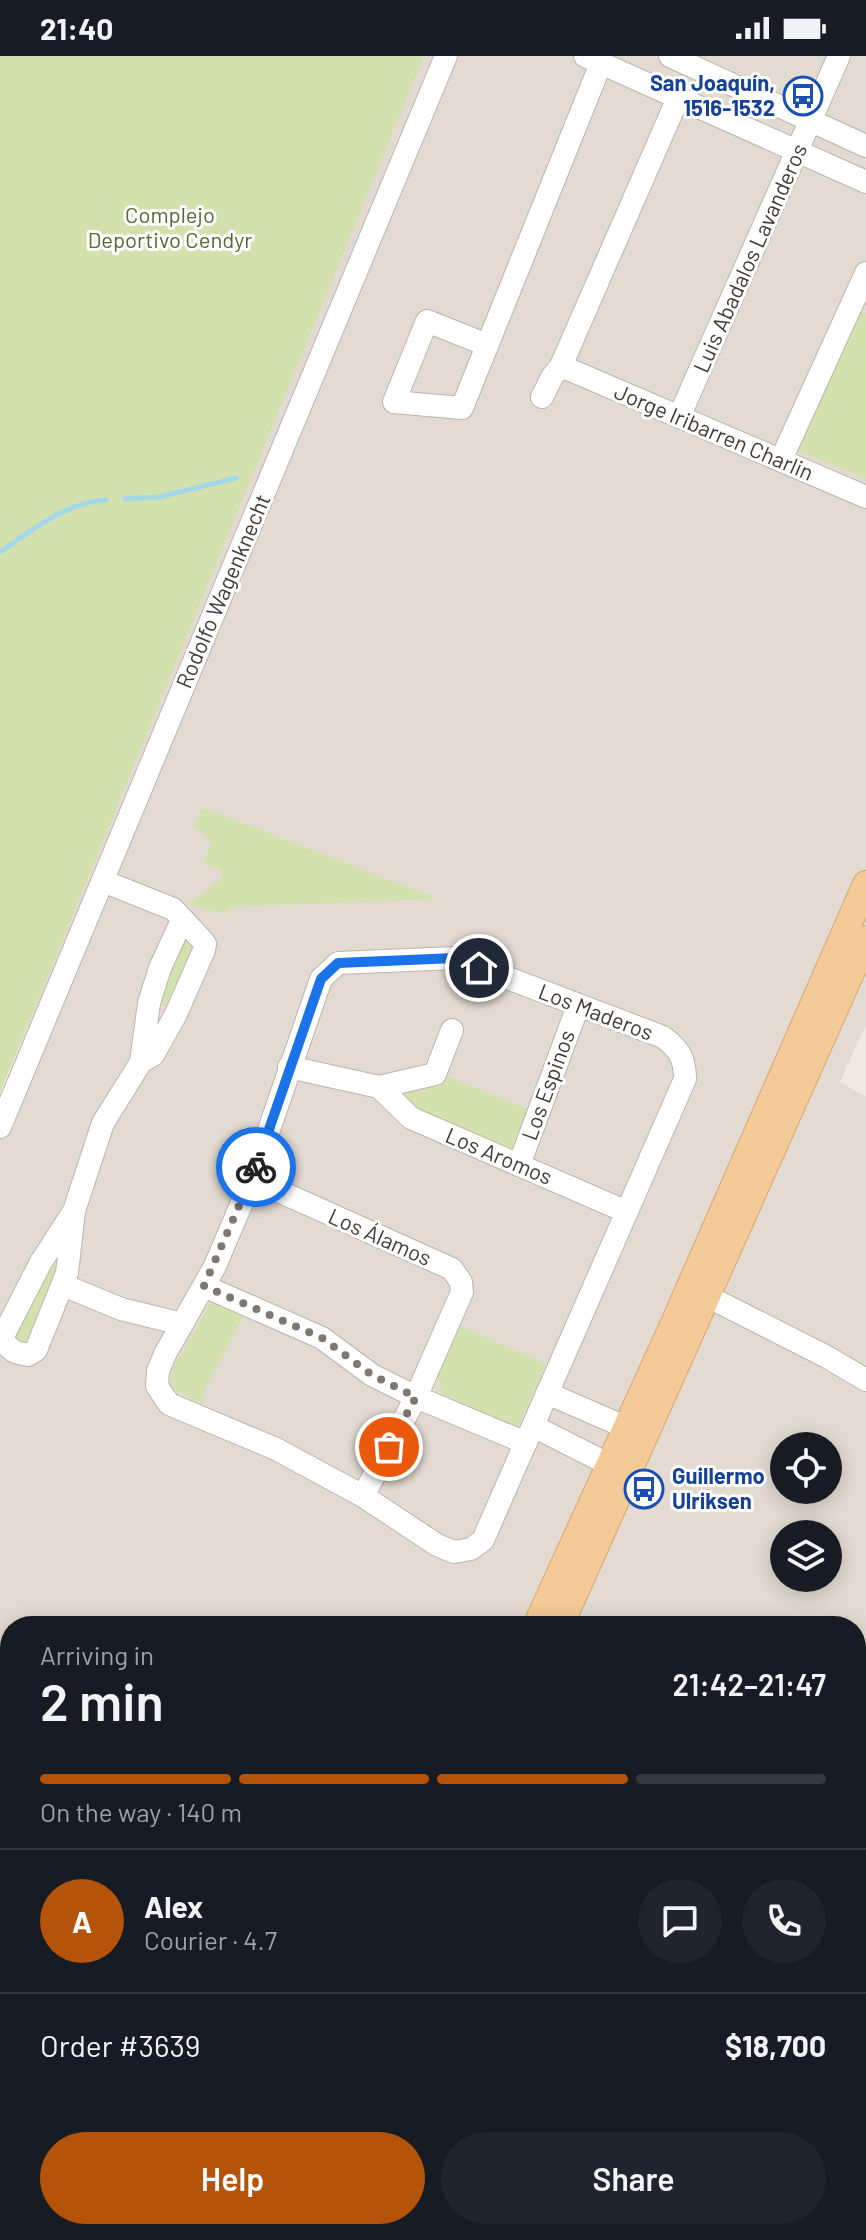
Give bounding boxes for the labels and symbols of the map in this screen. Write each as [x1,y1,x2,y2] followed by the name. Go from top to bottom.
[650,69,775,120] place label: San Joaquín, 1516-1532
[782,75,824,117] bus stop icon: San Joaquín, 1516-1532
[687,139,811,376] street label: Luis Abadalos Lavanderos
[88,201,252,252] park label: Complejo Deportivo Cendyr
[611,377,818,485] street label: Jorge Iribarren Charlin
[169,490,275,692] street label: Rodolfo Wagenknecht
[445,934,513,1002] pin
[535,977,657,1045] street label: Los Maderos
[515,1026,579,1143] street label: Los Espinos
[442,1121,557,1189] street label: Los Aromos
[216,1127,296,1207] courier
[325,1202,436,1270] street label: Los Álamos
[355,1413,423,1481] pin
[672,1462,765,1513] place label: Guillermo Ulriksen
[623,1468,665,1510] bus stop icon: Guillermo Ulriksen

